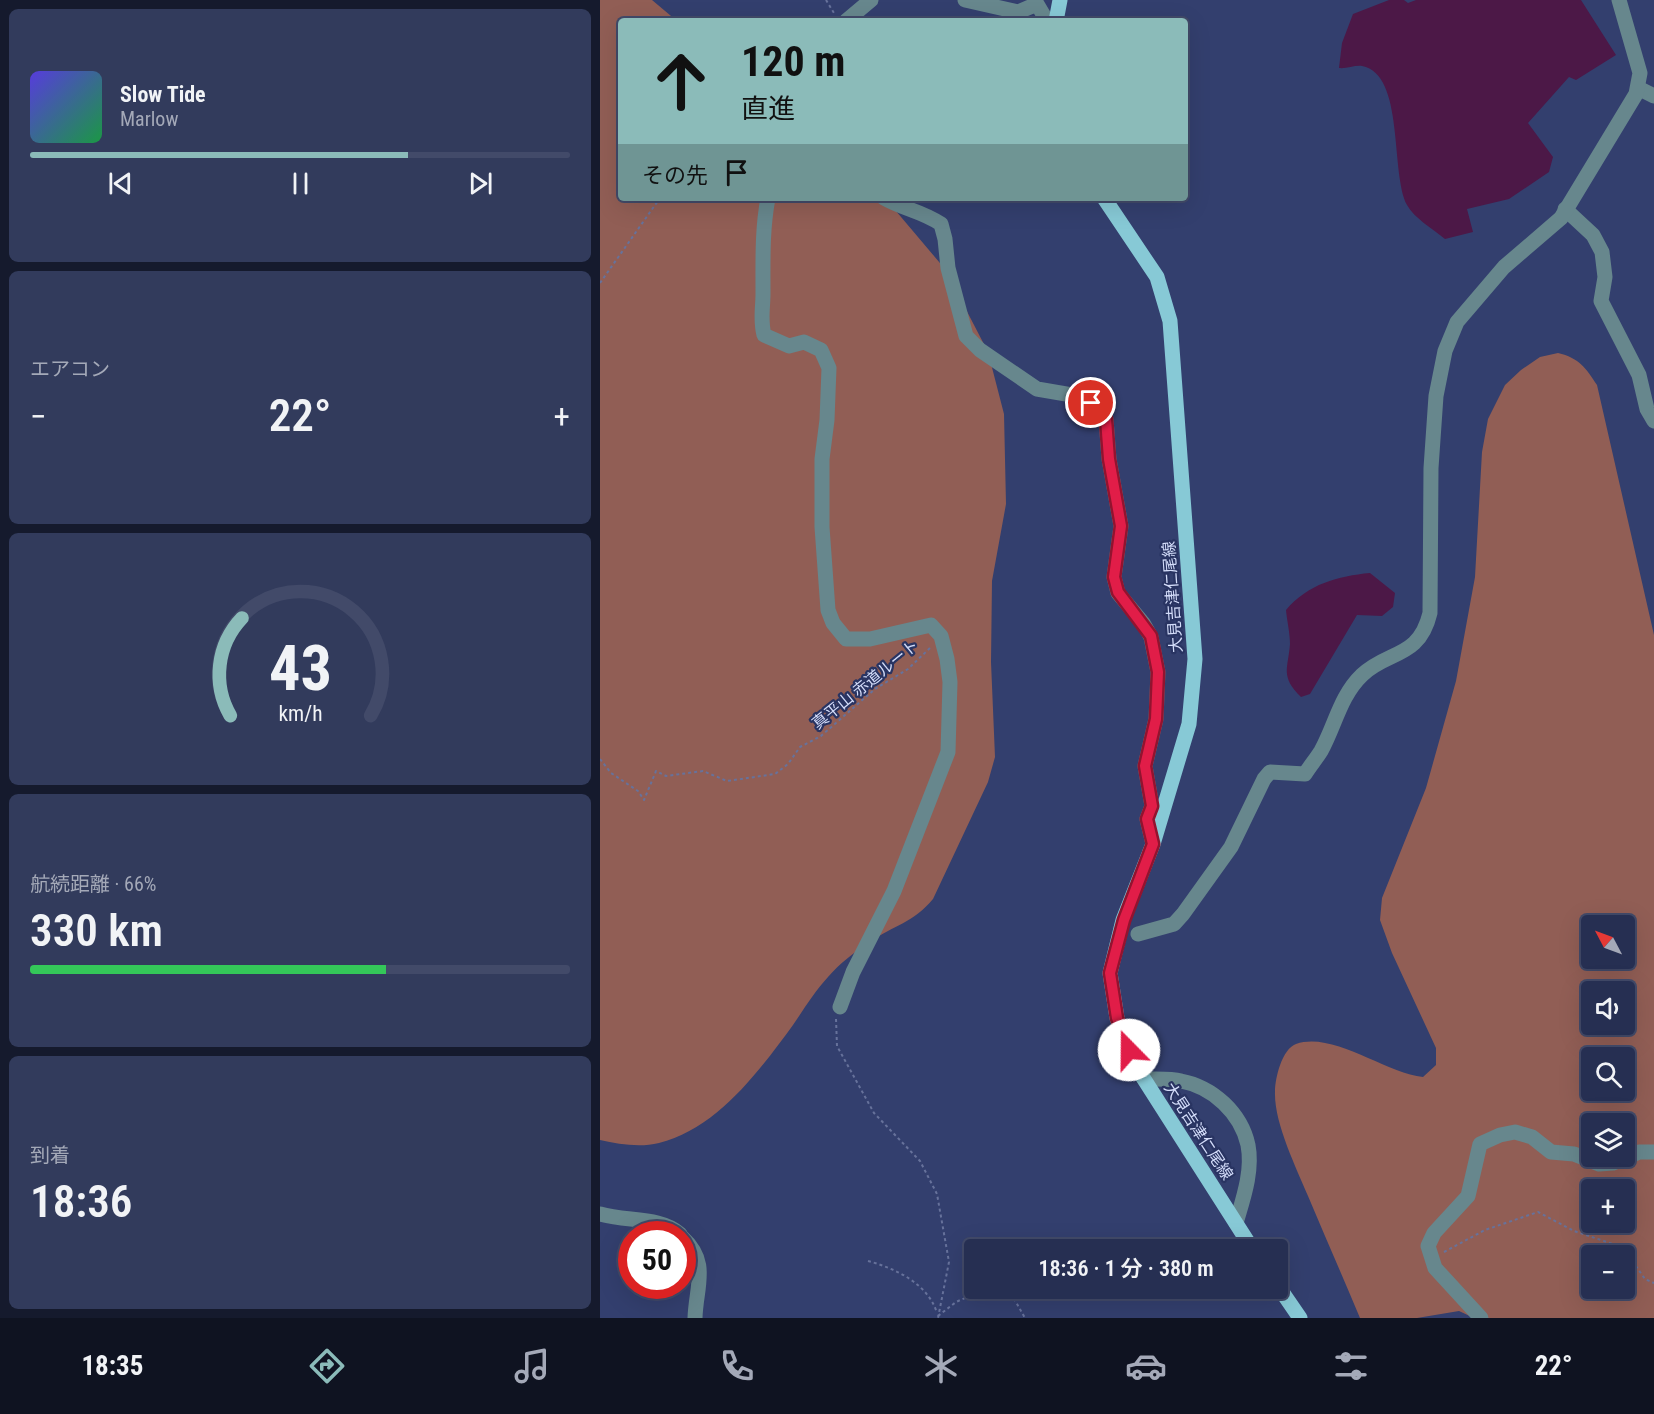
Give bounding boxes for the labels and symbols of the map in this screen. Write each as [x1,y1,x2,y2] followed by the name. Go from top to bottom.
[1065,377,1116,428] pin
[1159,540,1186,653] street label: 大見吉津仁尾線
[808,636,922,733] street label: 真平山 赤道ルート
[1581,915,1635,969] north arrow
[1097,1018,1161,1082] position arrow
[1160,1079,1237,1183] street label: 大見吉津仁尾線
[618,1221,696,1299] speed limit sign: 50

